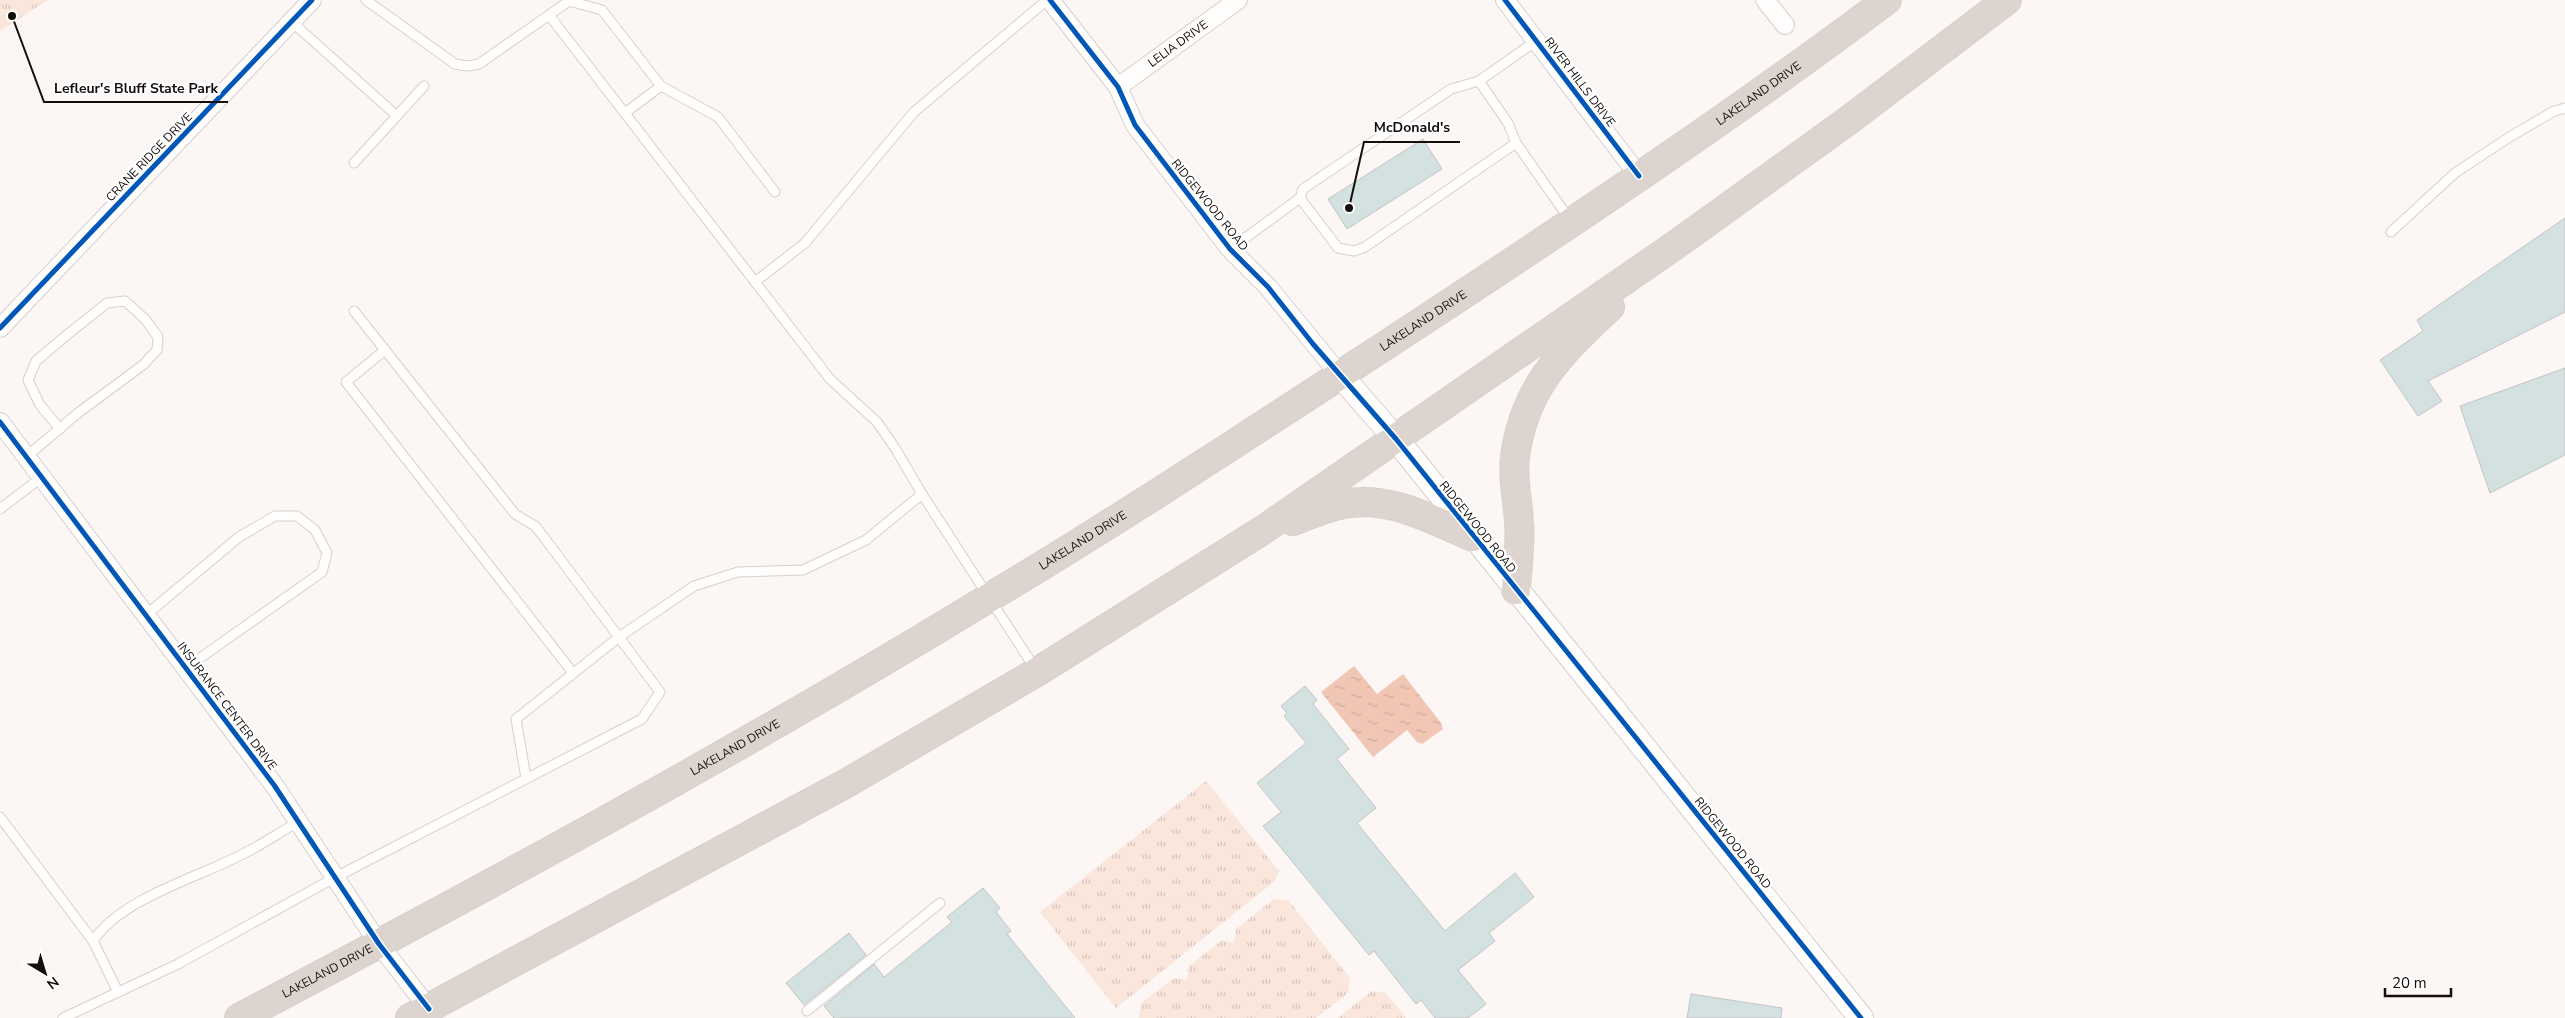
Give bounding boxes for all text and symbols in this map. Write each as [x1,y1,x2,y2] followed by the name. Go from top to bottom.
[1145,16,1211,71] street label: LELIA DRIVE
[1541,34,1619,130] street label: RIVER HILLS DRIVE
[1713,58,1804,129] street label: LAKELAND DRIVE
[44,73,228,102] callout: Lefleur's Bluff State Park
[54,79,218,98] text: Lefleur's Bluff State Park
[102,109,196,205] street label: CRANE RIDGE DRIVE
[1364,113,1460,142] callout: McDonald's
[1374,118,1450,137] text: McDonald's
[1168,156,1252,254] street label: RIDGEWOOD ROAD
[1377,286,1470,355] street label: LAKELAND DRIVE
[1436,478,1520,576] street label: RIDGEWOOD ROAD
[1036,507,1130,574] street label: LAKELAND DRIVE
[174,639,280,773] street label: INSURANCE CENTER DRIVE
[687,716,783,779] street label: LAKELAND DRIVE
[1691,794,1775,892] street label: RIDGEWOOD ROAD
[279,940,376,1002] street label: LAKELAND DRIVE
[20,948,70,998] north arrow
[2385,966,2451,998] scale bar
[43,972,63,994] text: N
[2392,973,2427,993] text: 20 m

